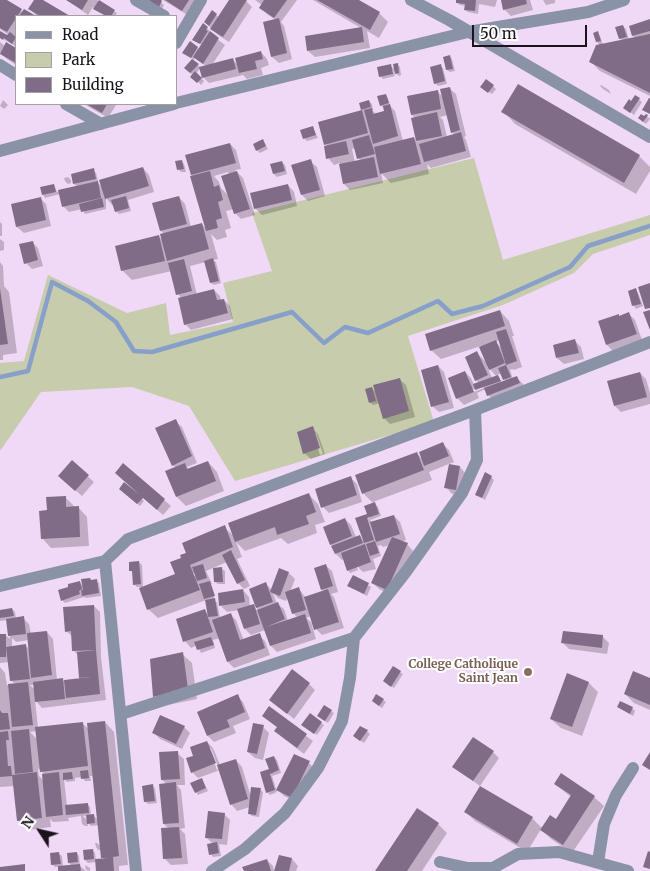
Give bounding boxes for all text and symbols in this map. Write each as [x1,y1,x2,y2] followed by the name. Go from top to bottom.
[15,15,178,105] legend
[475,15,590,47] scale bar
[480,24,517,43] text: 50 m
[62,25,98,44] text: Road
[62,50,95,69] text: Park
[62,75,124,94] text: Building
[408,658,518,686] place label: College Catholique Saint Jean
[522,666,534,678] marker: College Catholique Saint Jean
[15,806,65,856] north arrow
[17,813,38,832] text: N

